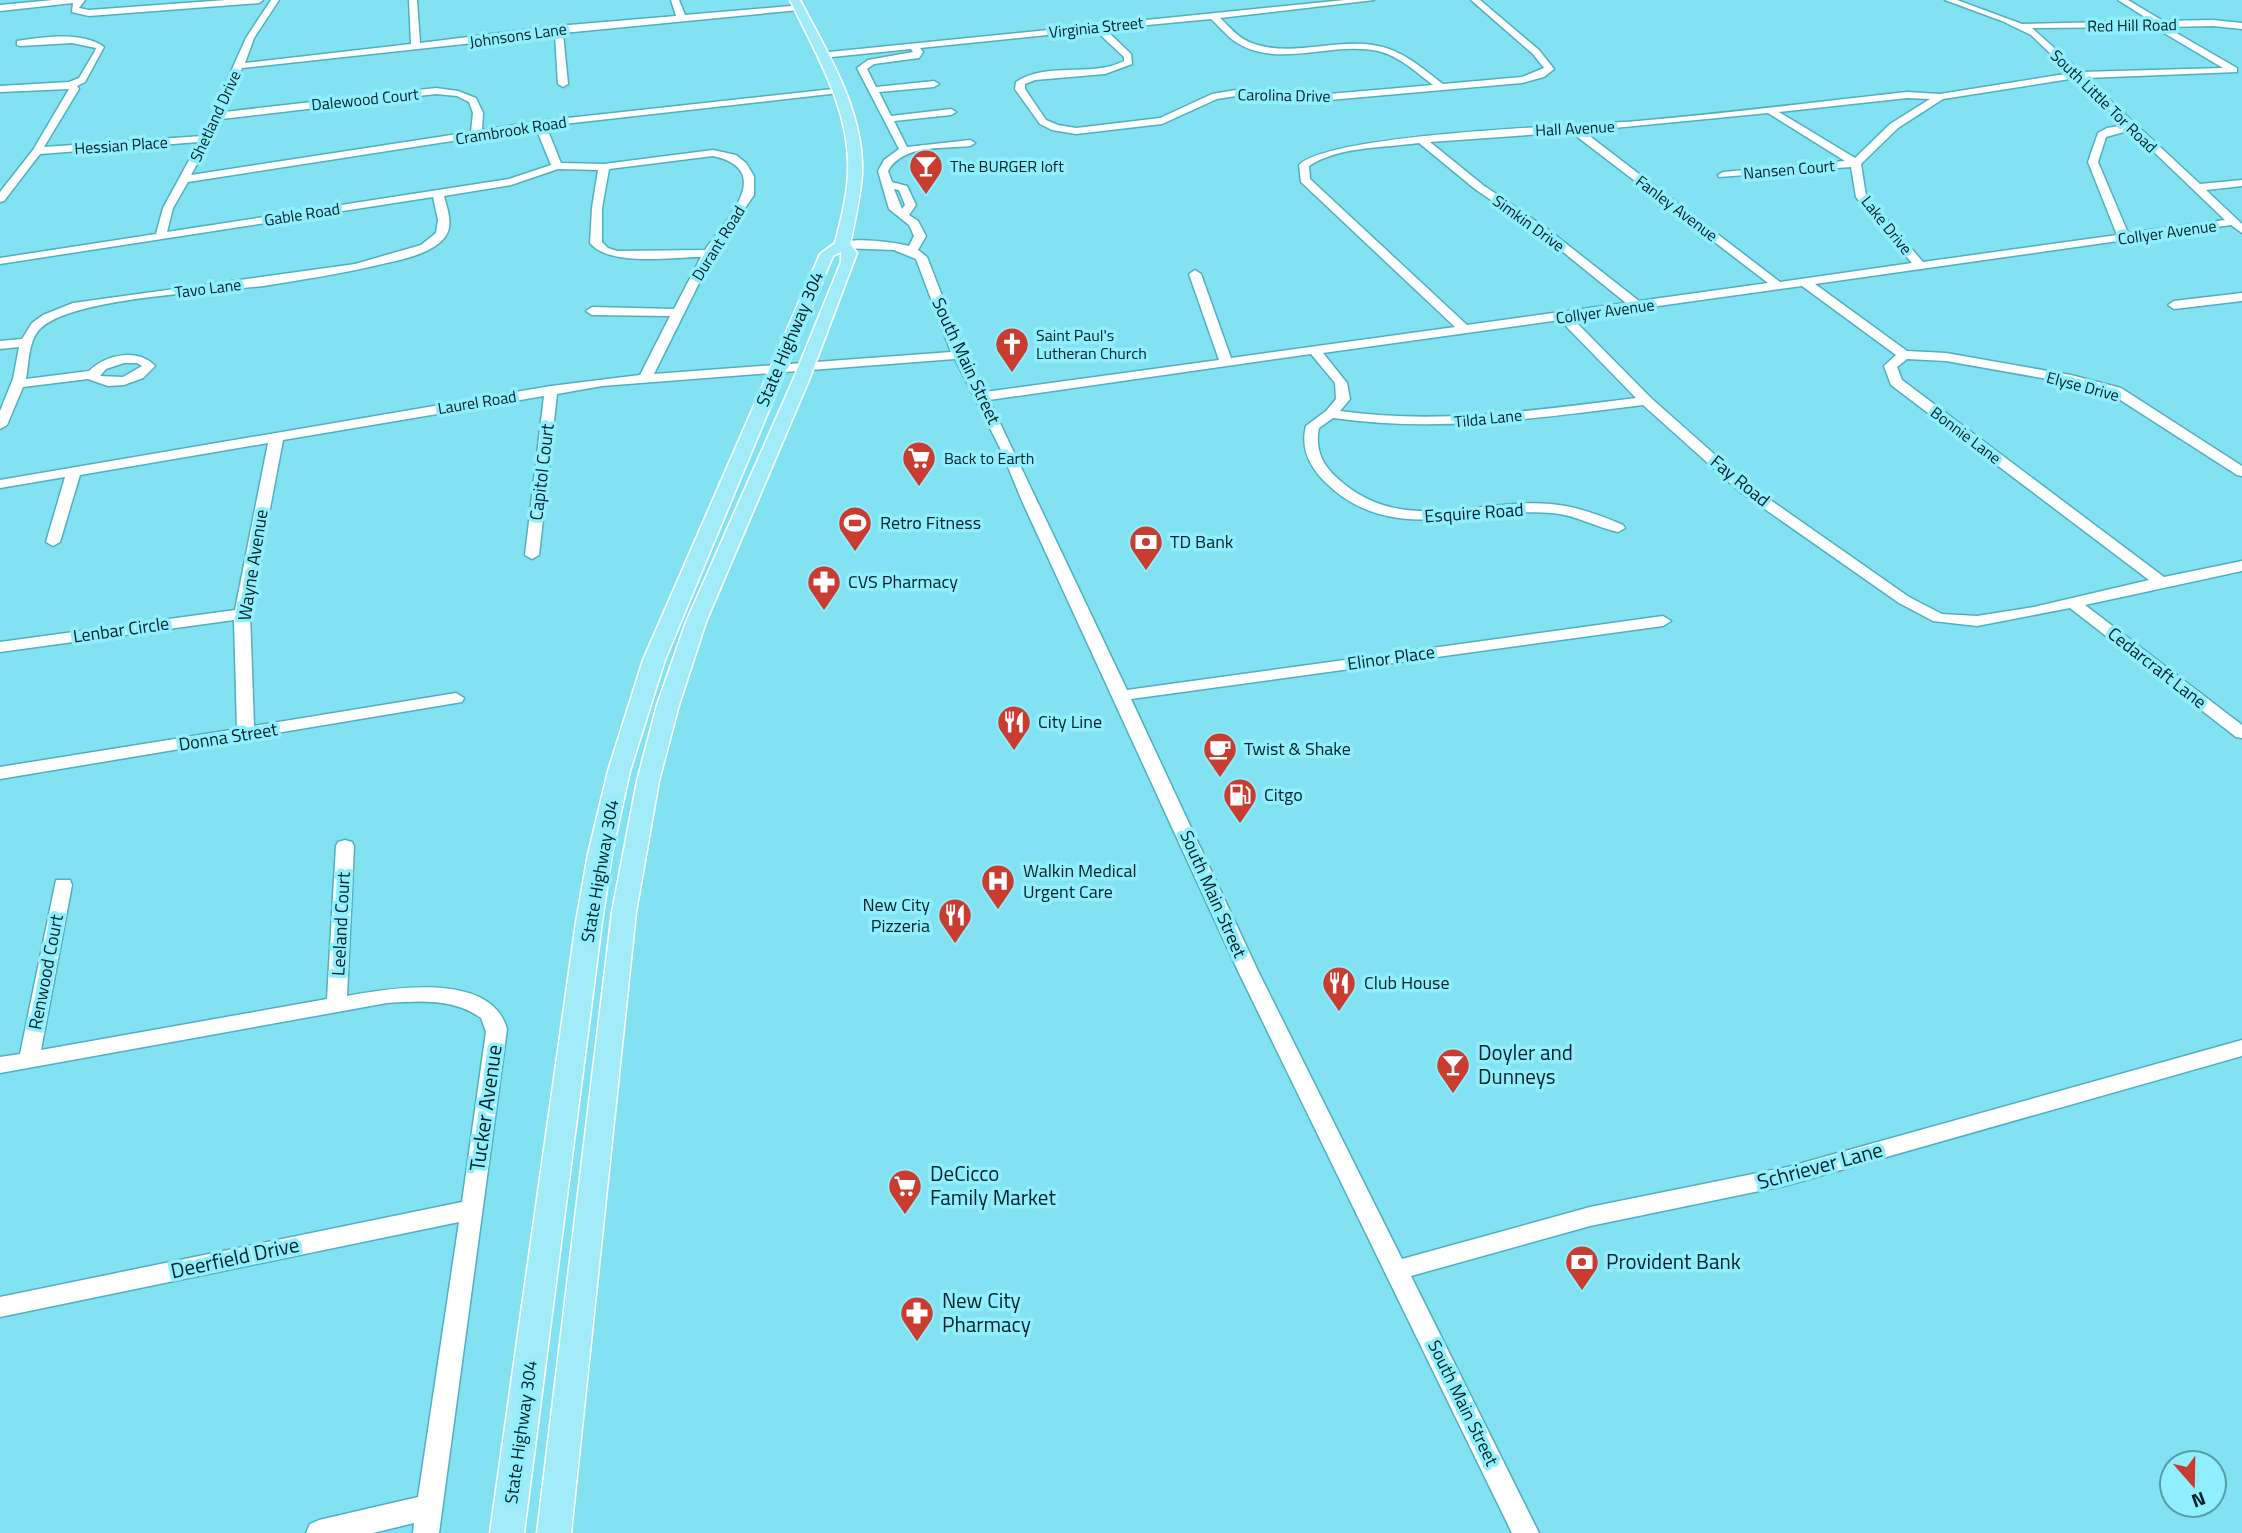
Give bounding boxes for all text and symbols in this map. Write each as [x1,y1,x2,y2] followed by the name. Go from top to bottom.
[1048,10,1145,44] street label: Virginia Street
[2087,12,2177,38] street label: Red Hill Road
[468,16,568,54] street label: Johnsons Lane
[2045,44,2163,158] street label: South Little Tor Road
[183,66,247,166] street label: Shetland Drive
[310,81,420,117] street label: Dalewood Court
[1237,82,1331,108] street label: Carolina Drive
[454,109,568,151] street label: Crambrook Road
[1535,114,1615,142] street label: Hall Avenue
[74,130,168,160] street label: Hessian Place
[907,147,945,196] bar icon: The BURGER loft
[1742,153,1836,185] street label: Nansen Court
[950,154,1064,178] place label: The BURGER loft
[1631,169,1723,247] street label: Fanley Avenue
[1488,189,1570,257] street label: Simkin Drive
[1856,190,1918,260] street label: Lake Drive
[262,196,342,232] street label: Gable Road
[685,201,751,285] street label: Durant Road
[2116,213,2218,251] street label: Collyer Avenue
[749,267,830,411] street label: State Highway 304
[173,272,243,304] street label: Tavo Lane
[1554,292,1656,330] street label: Collyer Avenue
[925,293,1008,429] street label: South Main Street
[1036,323,1147,365] place label: Saint Paul's Lutheran Church
[993,325,1031,374] church icon: Saint Paul's Lutheran Church
[2044,365,2122,407] street label: Elyse Drive
[436,384,518,420] street label: Laurel Road
[1926,400,2006,470] street label: Bonnie Lane
[1453,403,1523,433] street label: Tilda Lane
[522,421,561,522] street label: Capitol Court
[900,439,938,488] supermarket icon: Back to Earth
[944,446,1034,470] place label: Back to Earth
[1705,448,1776,513] street label: Fay Road
[1423,496,1524,529] street label: Esquire Road
[836,504,874,553] sports icon: Retro Fitness
[230,507,275,623] street label: Wayne Avenue
[880,509,981,536] place label: Retro Fitness
[1127,523,1165,572] bank icon: TD Bank
[1170,528,1234,555] place label: TD Bank
[805,563,843,612] pharmacy icon: CVS Pharmacy
[848,568,958,595] place label: CVS Pharmacy
[71,609,171,650] street label: Lenbar Circle
[2102,620,2213,715] street label: Cedarcraft Lane
[1345,638,1436,677] street label: Elinor Place
[995,703,1033,752] restaurant icon: City Line
[1038,708,1102,735] place label: City Line
[177,715,280,758] street label: Donna Street
[1201,730,1239,779] cafe icon: Twist & Shake
[1244,735,1351,762] place label: Twist & Shake
[1221,776,1259,825] fuel station icon: Citgo
[1264,781,1303,808] place label: Citgo
[574,797,625,944] street label: State Highway 304
[1173,826,1254,962] street label: South Main Street
[1023,857,1137,905] place label: Walkin Medical Urgent Care
[979,862,1017,911] hospital icon: Walkin Medical Urgent Care
[324,871,357,977] street label: Leeland Court
[863,891,930,939] place label: New City Pizzeria
[936,896,974,945] restaurant icon: New City Pizzeria
[21,911,70,1032] street label: Renwood Court
[1320,964,1358,1013] restaurant icon: Club House
[1364,969,1450,996] place label: Club House
[1478,1036,1573,1092] place label: Doyler and Dunneys
[460,1043,510,1173] street label: Tucker Avenue
[1434,1046,1472,1095] bar icon: Doyler and Dunneys
[1753,1133,1886,1197] street label: Schriever Lane
[930,1157,1056,1213] place label: DeCicco Family Market
[886,1167,924,1216] supermarket icon: DeCicco Family Market
[168,1228,302,1286] street label: Deerfield Drive
[1563,1243,1601,1292] bank icon: Provident Bank
[1606,1245,1741,1277] place label: Provident Bank
[942,1284,1031,1340] place label: New City Pharmacy
[898,1294,936,1343] pharmacy icon: New City Pharmacy
[1421,1335,1506,1471] street label: South Main Street
[497,1358,544,1505] street label: State Highway 304
[2158,1449,2228,1519] north arrow
[2188,1485,2210,1516] text: N

